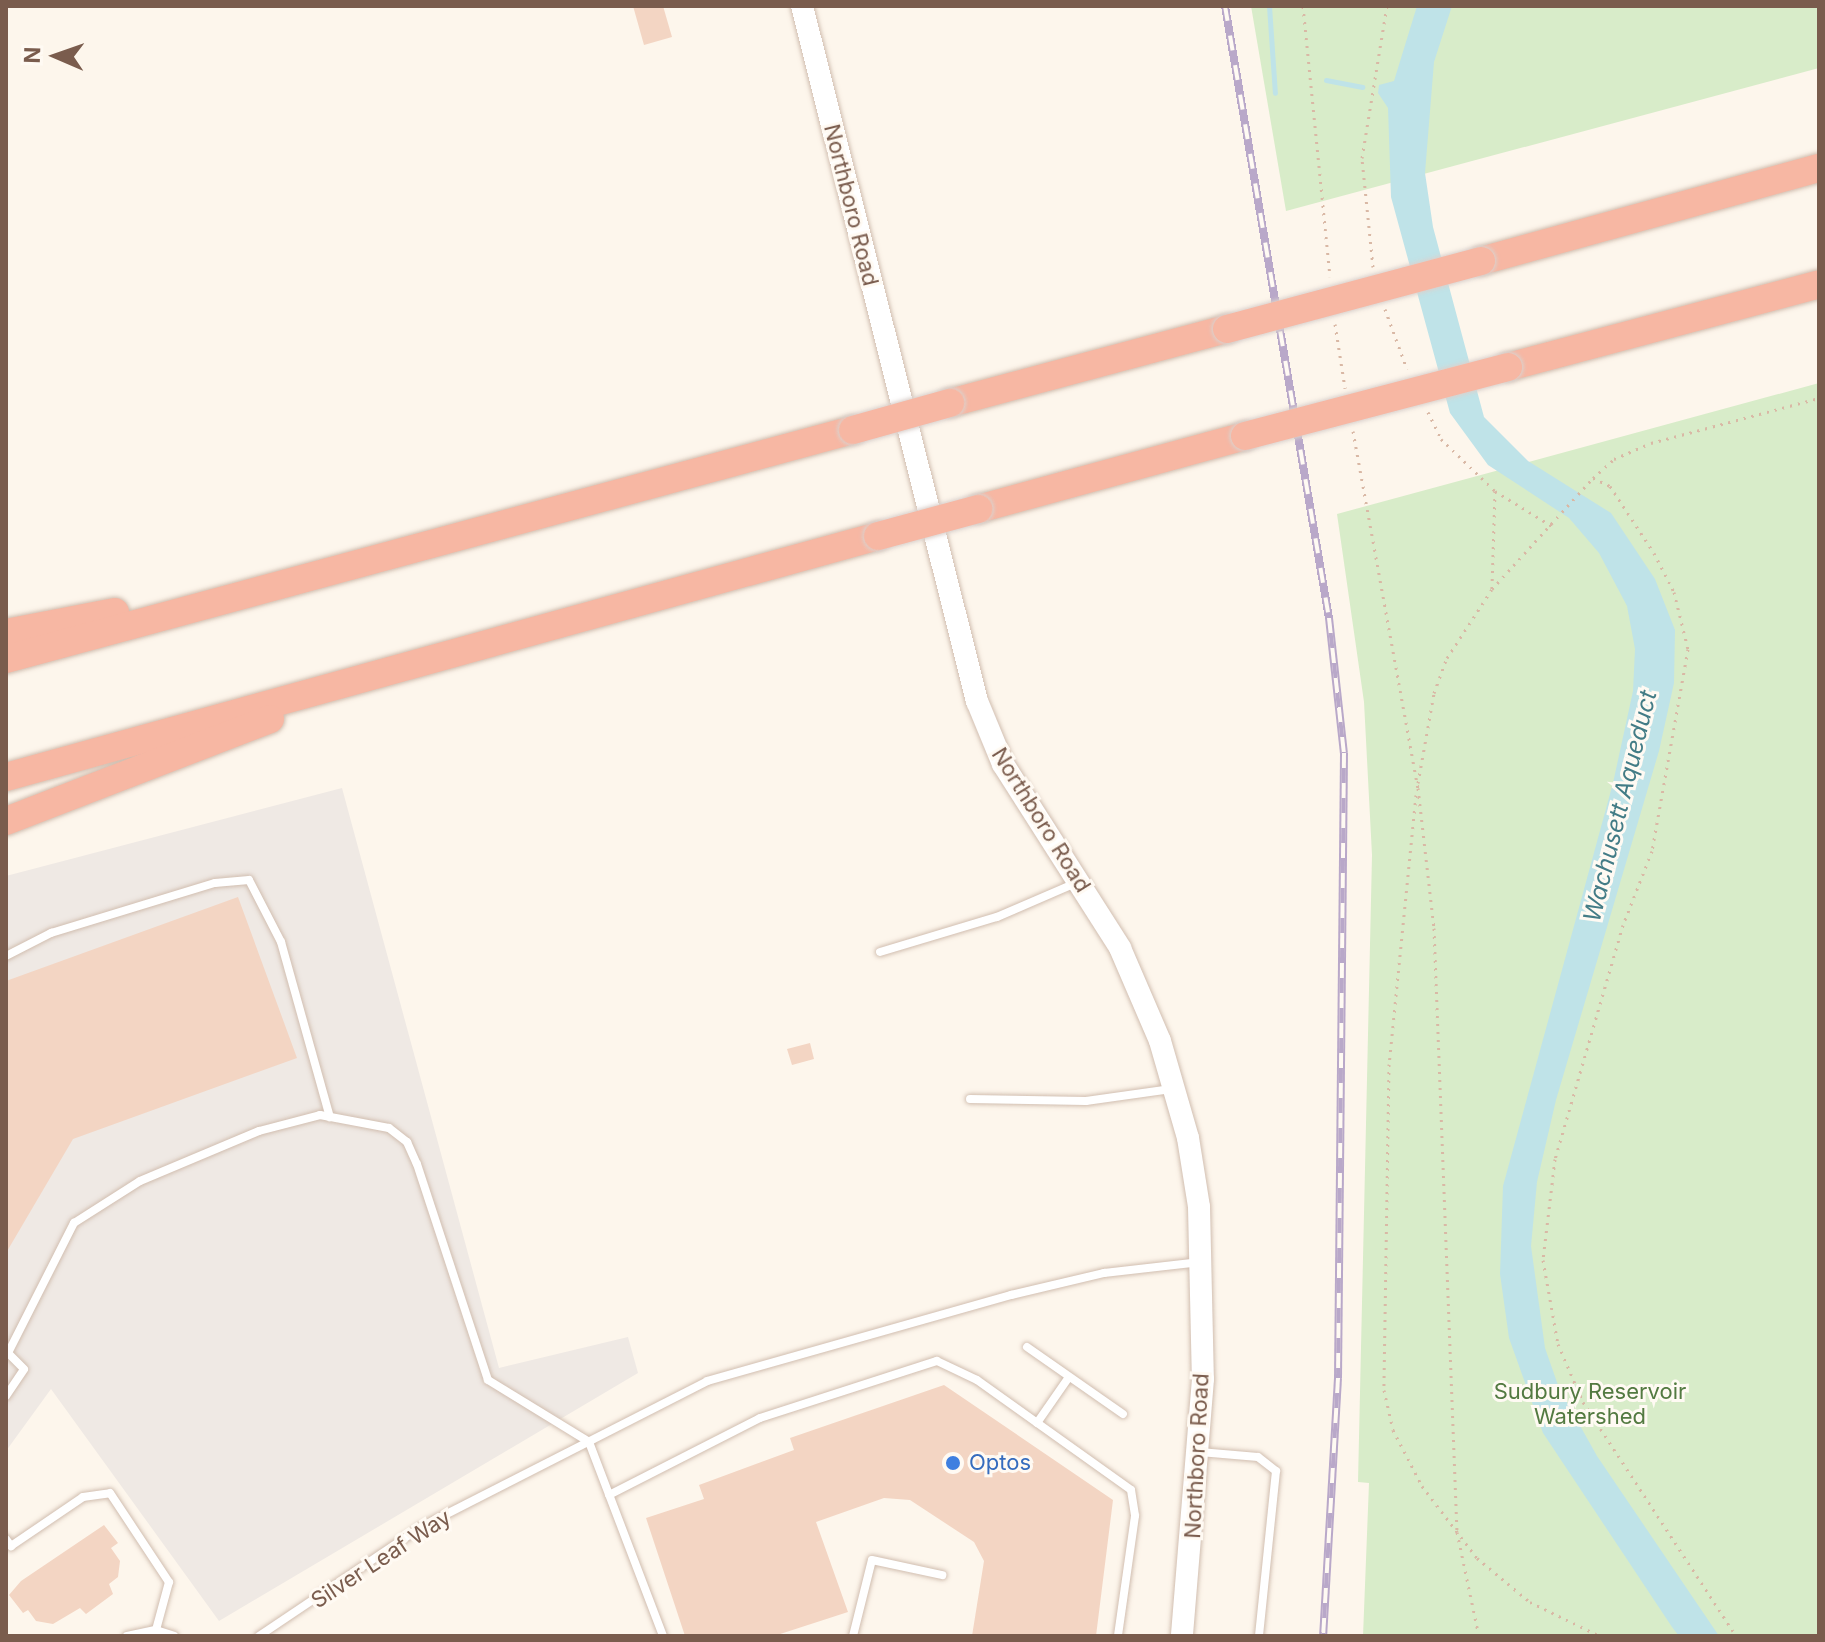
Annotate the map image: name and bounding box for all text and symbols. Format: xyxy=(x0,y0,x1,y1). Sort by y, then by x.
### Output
north arrow xyxy=(16,16,96,96)
text: N xyxy=(19,46,45,64)
street label: Northboro Road xyxy=(818,121,884,289)
water label: Wachusett Aqueduct xyxy=(1577,687,1663,925)
street label: Northboro Road xyxy=(986,743,1096,897)
street label: Northboro Road xyxy=(1179,1373,1215,1539)
park label: Sudbury Reservoir Watershed xyxy=(1494,1378,1686,1430)
place label: Optos xyxy=(969,1450,1031,1476)
marker: Optos xyxy=(944,1454,962,1472)
street label: Silver Leaf Way xyxy=(306,1504,456,1614)

